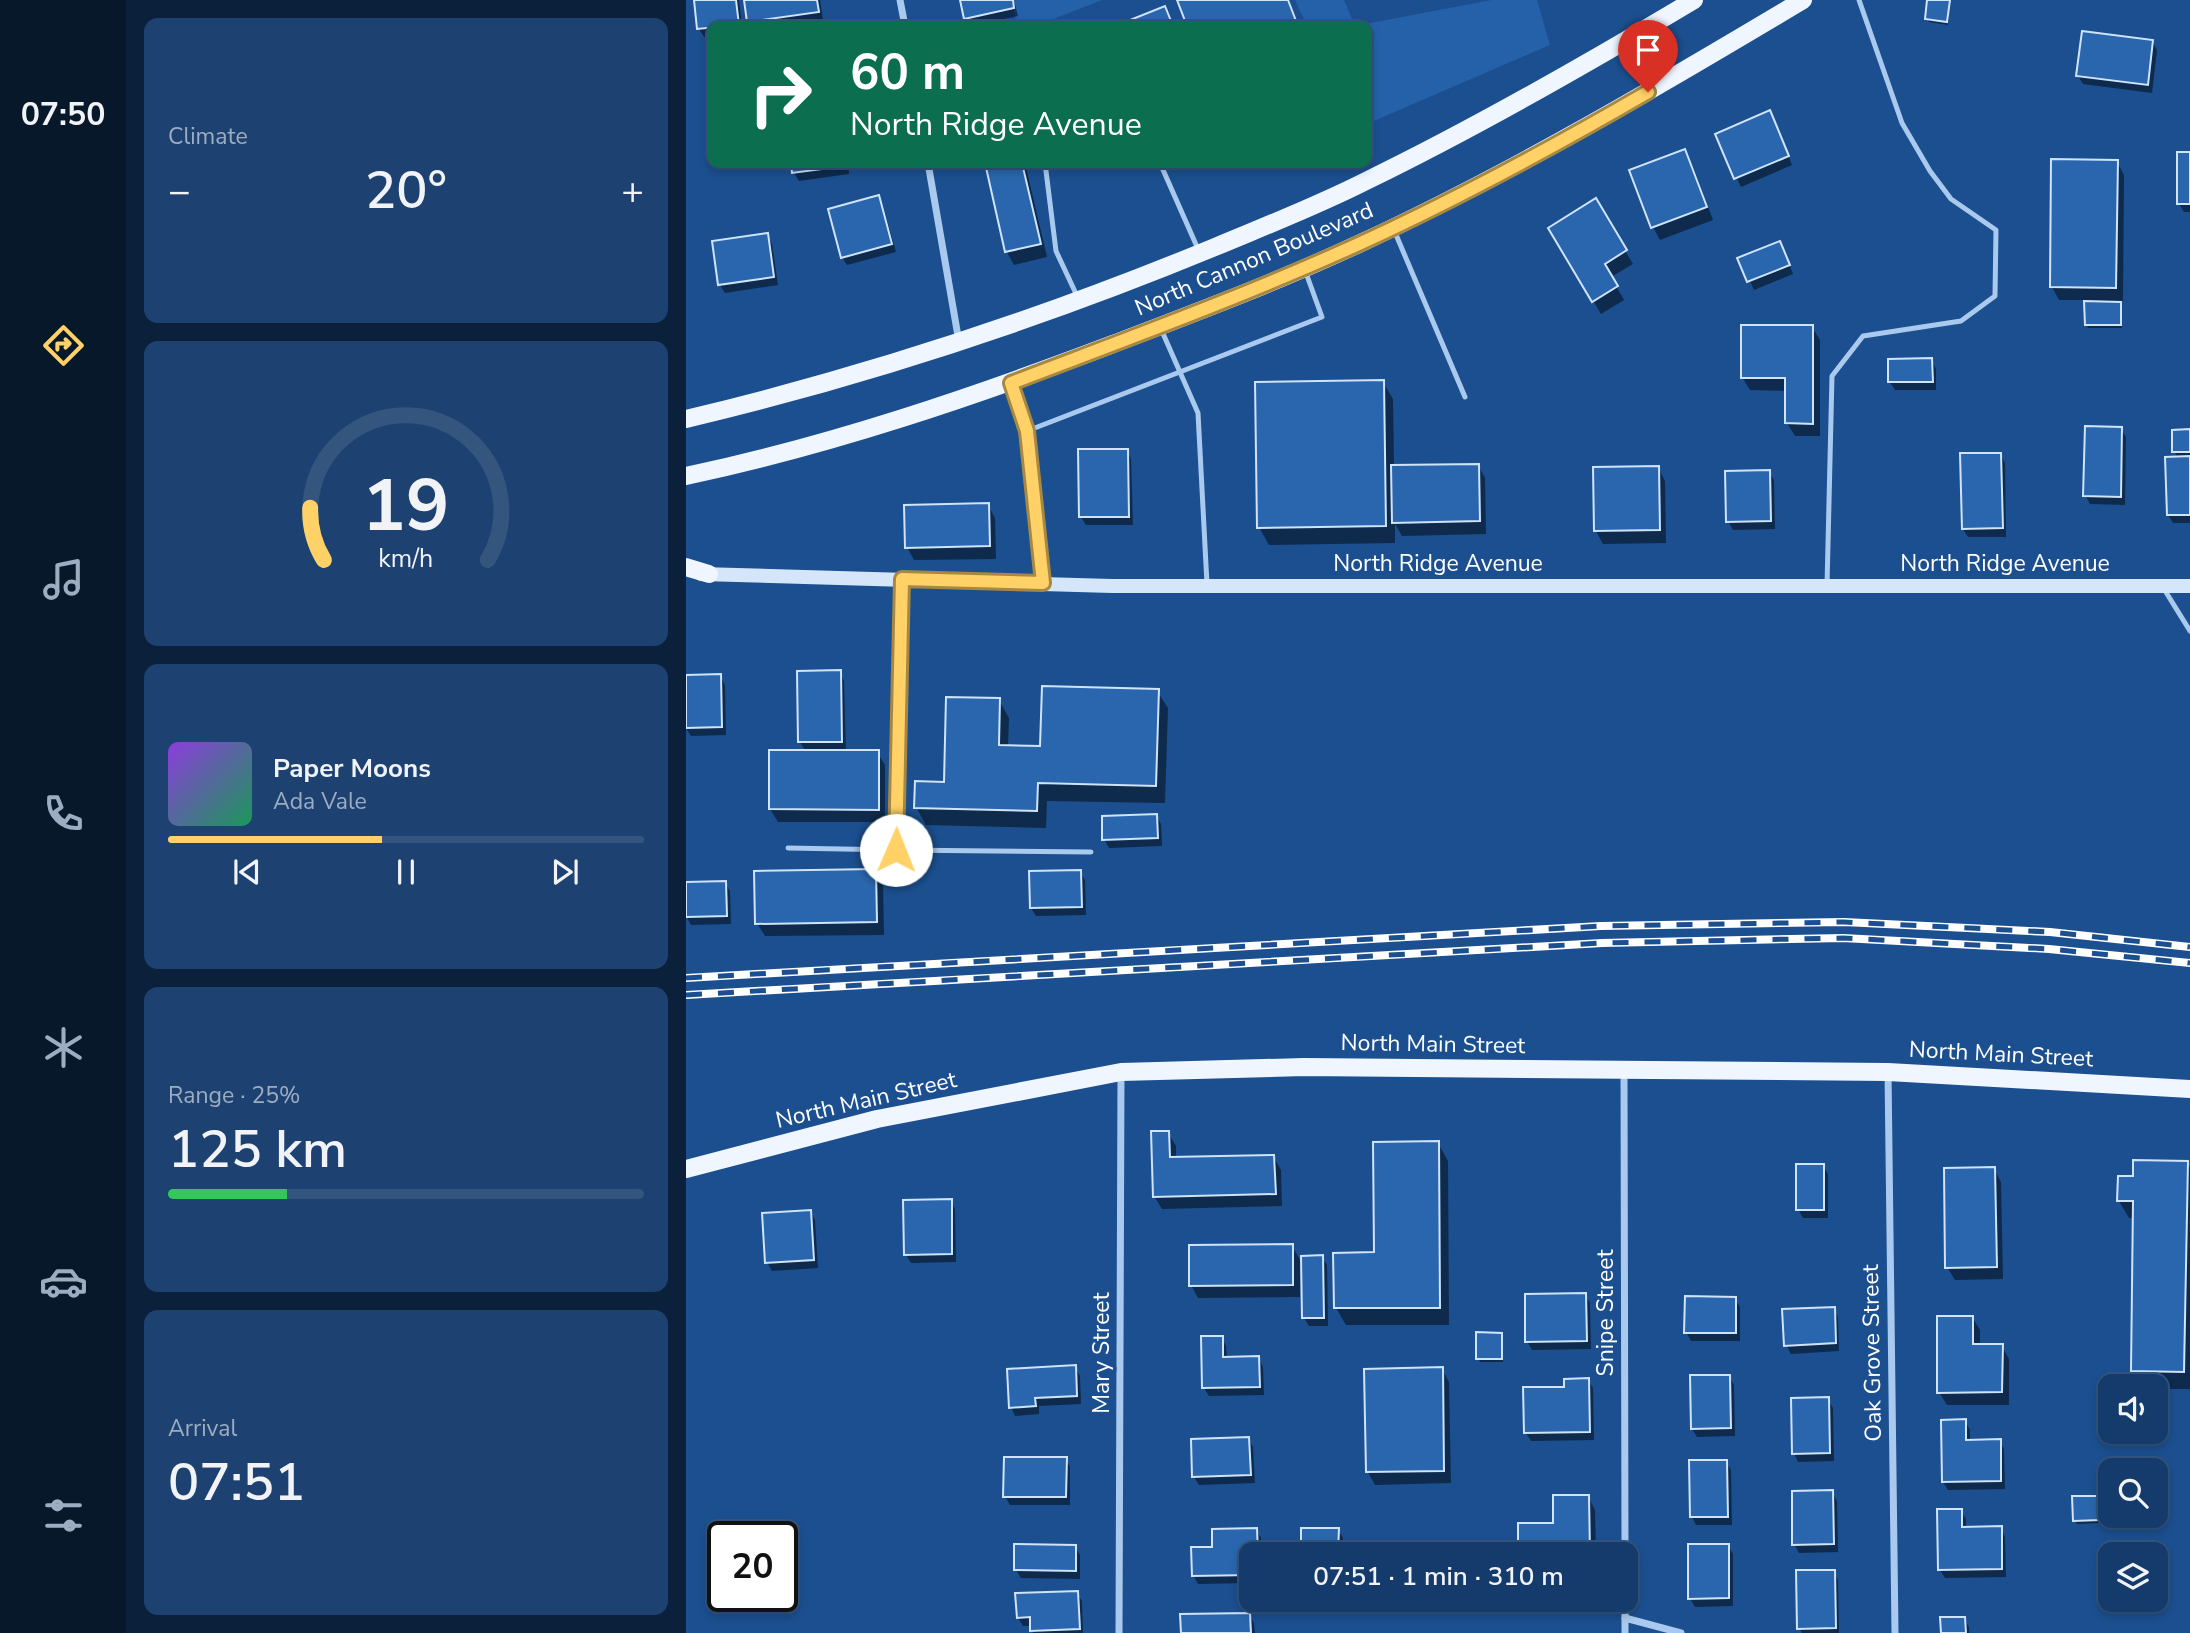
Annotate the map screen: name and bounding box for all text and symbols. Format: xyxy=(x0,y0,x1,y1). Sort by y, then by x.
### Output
pin xyxy=(1618,20,1678,92)
icon: arrive xyxy=(1629,31,1667,69)
text: 60 m xyxy=(850,39,965,106)
icon: right xyxy=(735,49,826,140)
text: 07:50 xyxy=(21,93,105,136)
text: North Ridge Avenue xyxy=(850,103,1142,146)
text: Climate xyxy=(168,121,248,152)
text: 20° xyxy=(365,155,447,226)
text: − xyxy=(168,166,191,217)
text: + xyxy=(621,166,644,217)
street label: North Cannon Boulevard xyxy=(1130,195,1378,323)
icon: directions xyxy=(39,321,88,370)
text: 19 xyxy=(362,456,450,556)
text: km/h xyxy=(378,541,434,575)
street label: North Ridge Avenue xyxy=(1333,548,1543,579)
street label: North Ridge Avenue xyxy=(1900,548,2110,579)
icon: music xyxy=(39,555,88,604)
text: Paper Moons xyxy=(273,751,431,786)
text: Ada Vale xyxy=(273,786,367,817)
icon: phone xyxy=(39,789,88,838)
position arrow xyxy=(859,813,933,887)
icon: previous xyxy=(228,853,266,891)
icon: pause xyxy=(387,853,425,891)
icon: next xyxy=(546,853,584,891)
icon: climate xyxy=(39,1023,88,1072)
street label: North Main Street xyxy=(1340,1027,1527,1061)
street label: North Main Street xyxy=(1908,1034,2095,1074)
street label: North Main Street xyxy=(773,1064,960,1136)
text: Range · 25% xyxy=(168,1080,300,1111)
text: 125 km xyxy=(168,1114,347,1185)
street label: Snipe Street xyxy=(1590,1249,1621,1376)
icon: car xyxy=(39,1257,88,1306)
street label: Oak Grove Street xyxy=(1855,1263,1889,1442)
street label: Mary Street xyxy=(1086,1291,1117,1414)
map controls xyxy=(2098,1374,2168,1612)
button: sound xyxy=(2098,1374,2168,1444)
text: Arrival xyxy=(168,1413,237,1444)
text: 07:51 xyxy=(168,1447,305,1518)
button: search xyxy=(2098,1458,2168,1528)
icon: filters xyxy=(39,1491,88,1540)
speed limit sign: 20 xyxy=(707,1521,798,1612)
button: layers xyxy=(2098,1542,2168,1612)
text: 07:51 · 1 min · 310 m xyxy=(1313,1559,1564,1594)

